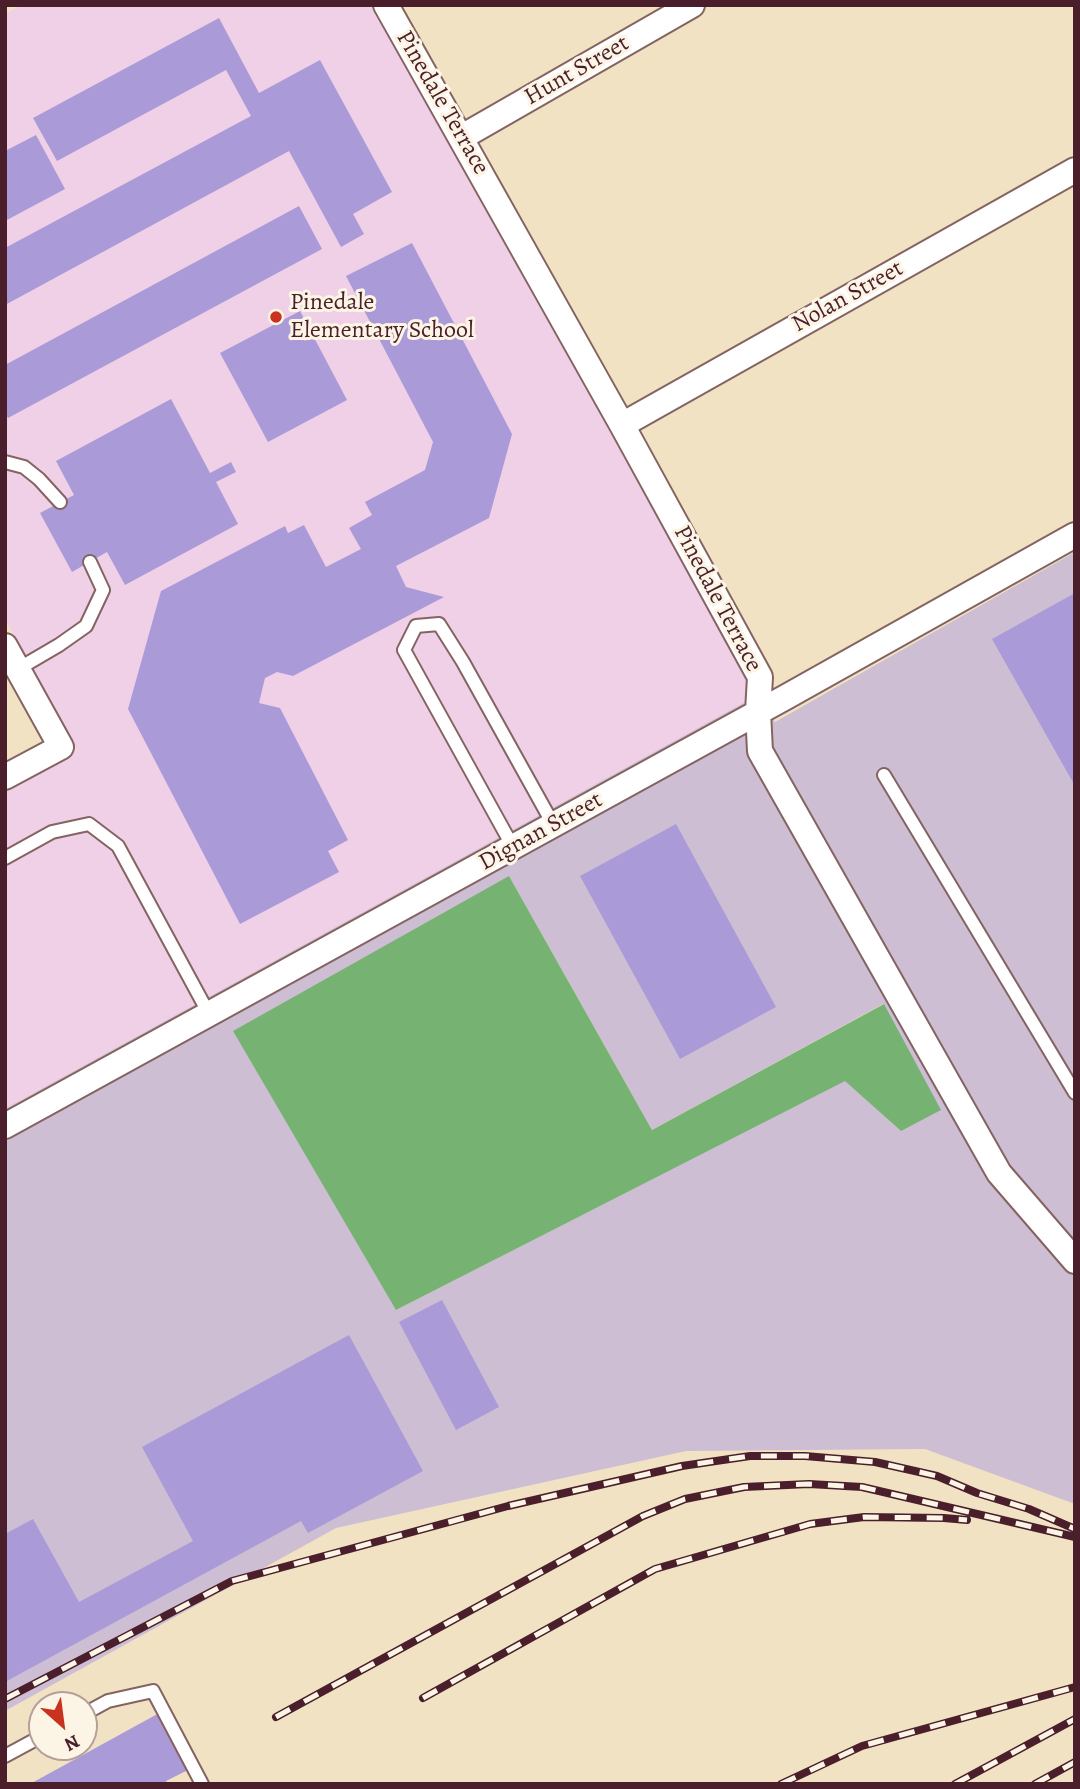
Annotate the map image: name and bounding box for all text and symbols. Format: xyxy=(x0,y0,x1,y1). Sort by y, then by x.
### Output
street label: Pinedale Terrace xyxy=(389,26,495,180)
street label: Hunt Street xyxy=(520,30,634,112)
street label: Nolan Street xyxy=(787,255,909,339)
place label: Pinedale Elementary School xyxy=(290,289,474,345)
marker: Pinedale Elementary School xyxy=(268,309,284,325)
street label: Pinedale Terrace xyxy=(666,521,768,677)
street label: Dignan Street xyxy=(474,786,608,878)
north arrow xyxy=(28,1691,98,1761)
text: N xyxy=(60,1728,84,1758)

